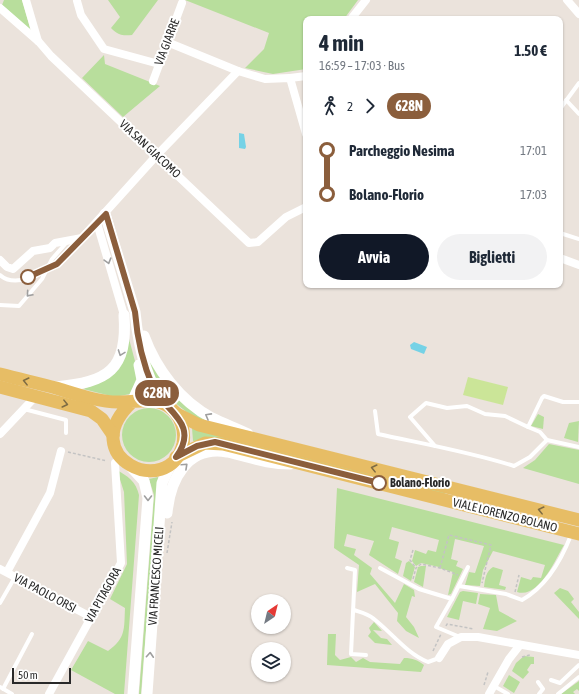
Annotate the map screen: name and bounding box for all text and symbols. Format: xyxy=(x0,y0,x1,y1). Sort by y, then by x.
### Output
street label: VIA GIARRE xyxy=(152,17,182,67)
text: 4 min xyxy=(319,30,364,56)
text: 1.50 € xyxy=(514,42,547,59)
text: 16:59 – 17:03 · Bus xyxy=(319,58,405,73)
icon: walk xyxy=(319,95,341,117)
icon: forward xyxy=(359,95,381,117)
text: 628N xyxy=(395,98,423,114)
text: 2 xyxy=(347,99,353,114)
street label: VIA SAN GIACOMO xyxy=(116,117,184,181)
text: Parcheggio Nesima xyxy=(349,142,454,159)
text: 17:01 xyxy=(520,143,547,158)
text: Bolano-Florio xyxy=(349,186,424,203)
text: 17:03 xyxy=(520,187,547,202)
button: Avvia xyxy=(319,234,429,280)
button: Biglietti xyxy=(437,234,547,280)
one-way arrow xyxy=(103,257,112,264)
unlabelled marker xyxy=(20,269,36,285)
one-way arrow xyxy=(26,289,33,297)
one-way arrow xyxy=(117,350,126,357)
one-way arrow xyxy=(23,377,30,385)
line badge: 628N xyxy=(129,380,185,406)
text: 628N xyxy=(143,385,171,401)
one-way arrow xyxy=(62,399,68,407)
one-way arrow xyxy=(205,413,212,420)
one-way arrow xyxy=(180,463,188,470)
one-way arrow xyxy=(371,465,378,473)
marker: Bolano-Florio xyxy=(371,475,387,491)
place label: Bolano-Florio xyxy=(390,476,450,490)
one-way arrow xyxy=(144,495,152,501)
street label: VIALE LORENZO BOLANO xyxy=(451,495,559,535)
one-way arrow xyxy=(538,507,544,515)
street label: VIA FRANCESCO MICELI xyxy=(146,526,166,626)
street label: VIA PITAGORA xyxy=(82,565,124,625)
street label: VIA PAOLO ORSI xyxy=(11,571,79,615)
north arrow xyxy=(251,594,291,634)
map controls xyxy=(251,594,291,682)
button: layers xyxy=(251,642,291,682)
one-way arrow xyxy=(145,652,154,658)
scale bar xyxy=(12,666,71,685)
text: 50 m xyxy=(18,669,38,681)

